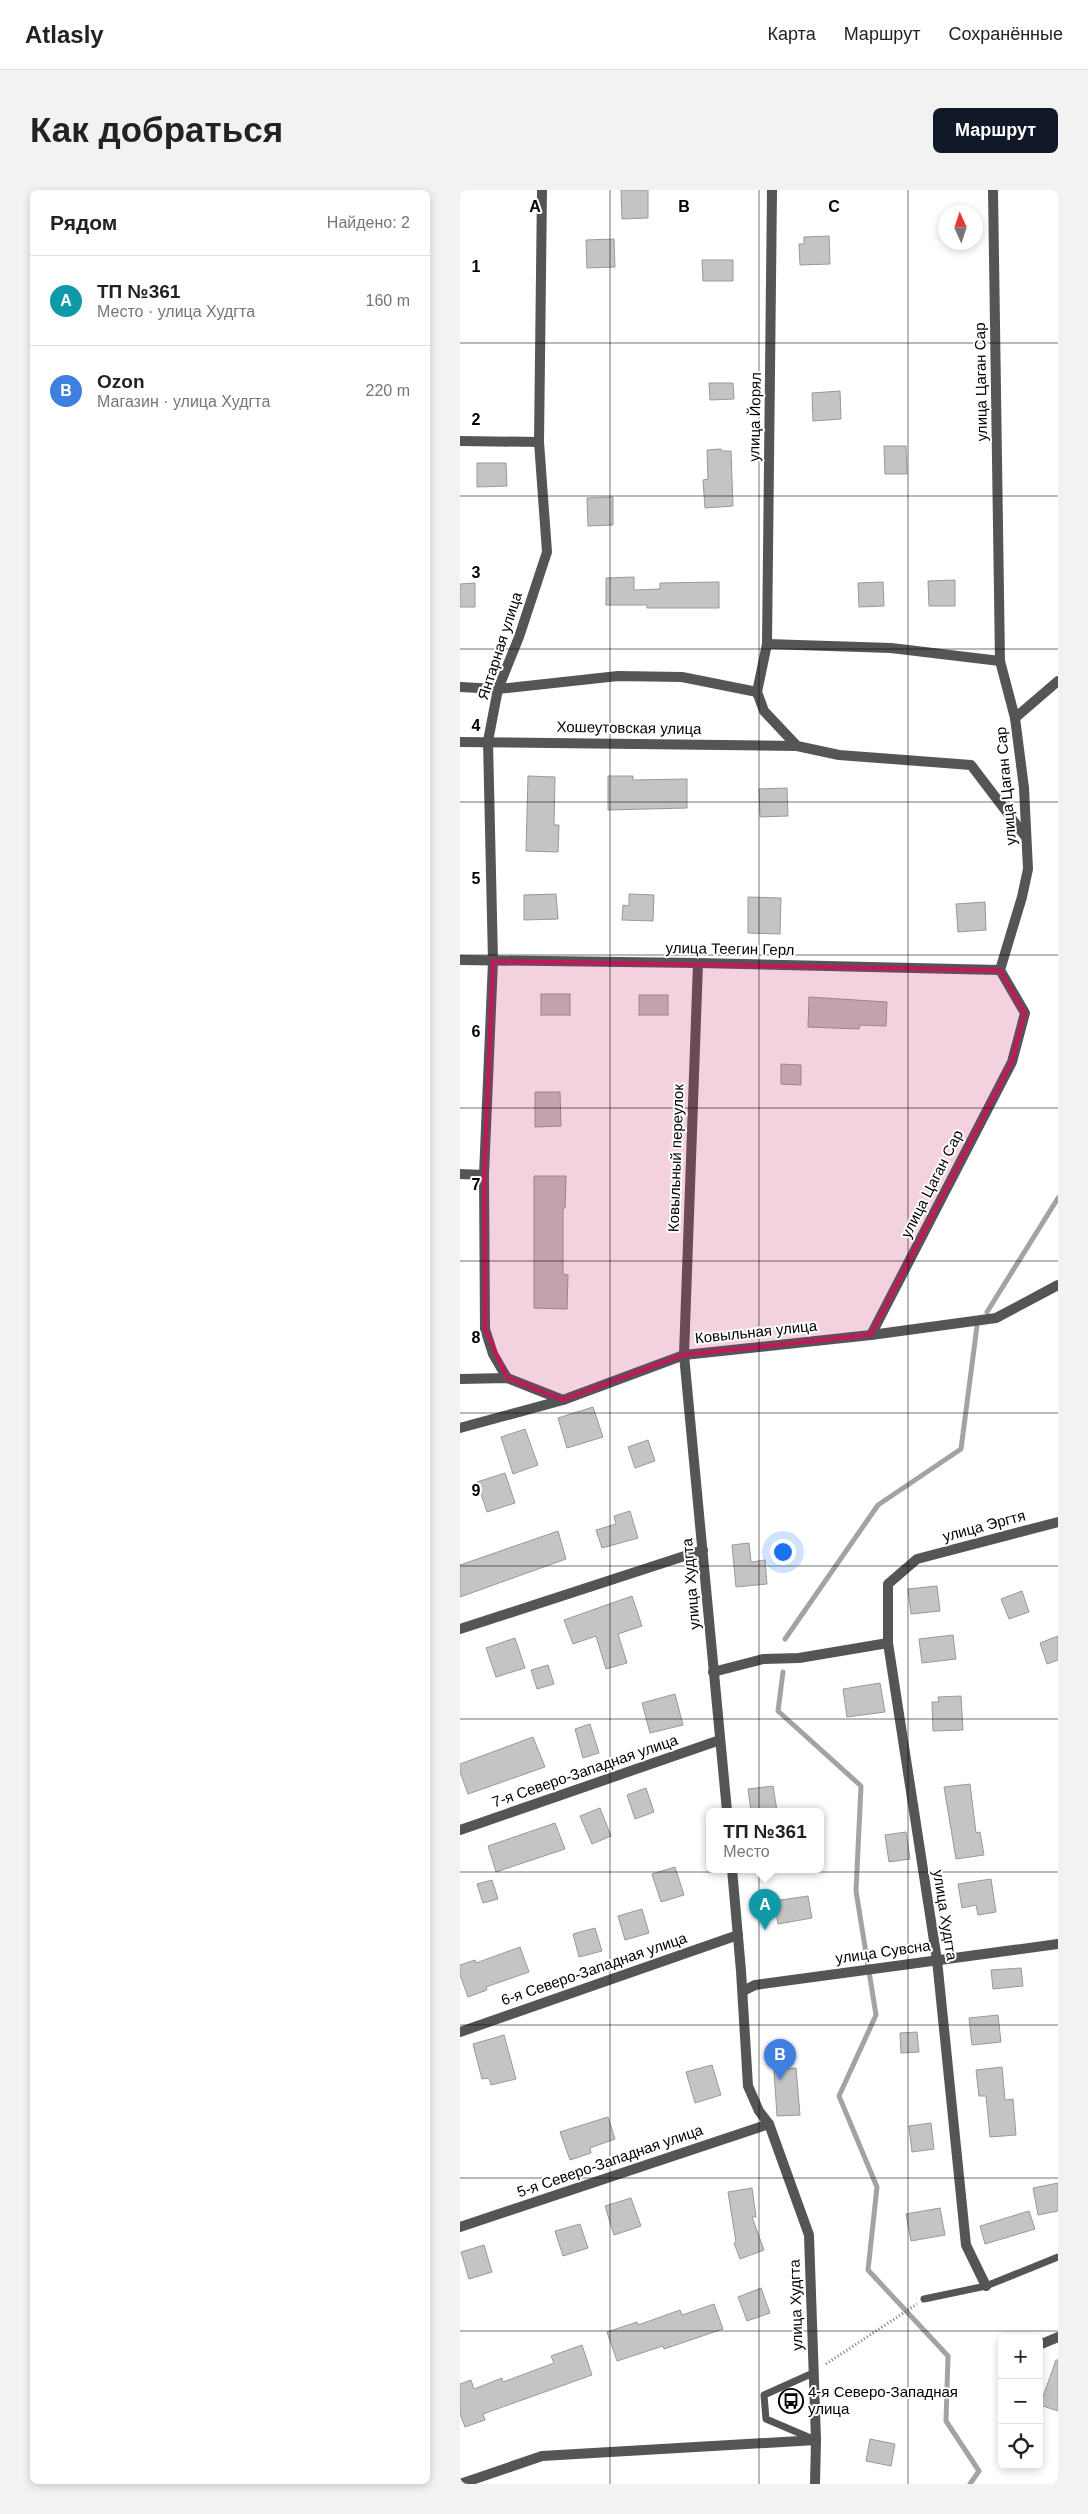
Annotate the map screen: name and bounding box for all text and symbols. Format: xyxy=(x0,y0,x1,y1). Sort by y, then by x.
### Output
text: Atlasly xyxy=(25,21,104,48)
text: Карта xyxy=(768,24,816,44)
text: Маршрут xyxy=(844,24,920,44)
text: Сохранённые xyxy=(948,24,1063,44)
button: Маршрут xyxy=(933,108,1058,153)
text: Как добраться xyxy=(30,110,283,149)
text: A xyxy=(529,198,541,215)
text: B xyxy=(678,198,690,215)
text: C xyxy=(828,198,840,215)
north arrow xyxy=(938,205,983,250)
text: Рядом xyxy=(50,211,117,234)
text: Найдено: 2 xyxy=(327,214,410,231)
text: 1 xyxy=(472,258,481,275)
text: ТП №361 xyxy=(97,281,180,302)
text: A xyxy=(60,292,72,309)
text: 160 m xyxy=(366,292,410,309)
text: Место · улица Худгта xyxy=(97,303,255,320)
street label: улица Цаган Сар xyxy=(971,322,990,442)
text: Ozon xyxy=(97,371,145,392)
street label: улица Йорял xyxy=(745,372,764,462)
text: B xyxy=(60,382,72,399)
text: 220 m xyxy=(366,382,410,399)
text: Магазин · улица Худгта xyxy=(97,393,270,410)
text: 2 xyxy=(472,411,481,428)
text: 3 xyxy=(472,564,481,581)
street label: Янтарная улица xyxy=(474,589,525,702)
text: 4 xyxy=(472,717,481,734)
street label: Хошеутовская улица xyxy=(556,718,702,737)
street label: улица Цаган Сар xyxy=(992,726,1019,846)
text: 5 xyxy=(472,870,481,887)
street label: улица Теегин Герл xyxy=(665,939,795,958)
text: 6 xyxy=(472,1023,481,1040)
street label: Ковыльный переулок xyxy=(664,1083,687,1232)
street label: улица Цаган Сар xyxy=(897,1127,966,1241)
text: 7 xyxy=(472,1176,481,1193)
street label: Ковыльная улица xyxy=(694,1317,818,1346)
text: 8 xyxy=(472,1329,481,1346)
text: 9 xyxy=(472,1482,481,1499)
street label: улица Эргтя xyxy=(941,1506,1027,1545)
street label: улица Худгта xyxy=(678,1537,703,1630)
your location xyxy=(770,1539,796,1565)
street label: 7-я Северо-Западная улица xyxy=(490,1730,681,1810)
popup xyxy=(706,1808,824,1873)
text: ТП №361 xyxy=(723,1821,807,1842)
text: Место xyxy=(723,1843,770,1860)
street label: улица Худгта xyxy=(930,1868,961,1962)
pin: A xyxy=(749,1889,781,1930)
street label: 6-я Северо-Западная улица xyxy=(499,1928,690,2008)
street label: улица Сувсна xyxy=(834,1936,932,1967)
pin: B xyxy=(764,2039,796,2080)
street label: 5-я Северо-Западная улица xyxy=(515,2120,706,2200)
street label: улица Худгта xyxy=(785,2258,806,2351)
map controls xyxy=(998,2334,1043,2469)
button: + xyxy=(998,2334,1043,2379)
button: − xyxy=(998,2379,1043,2424)
place label: 4-я Северо-Западная улица xyxy=(808,2383,958,2417)
bus stop icon: 4-я Северо-Западная улица xyxy=(778,2388,804,2414)
button: locate xyxy=(998,2424,1043,2469)

